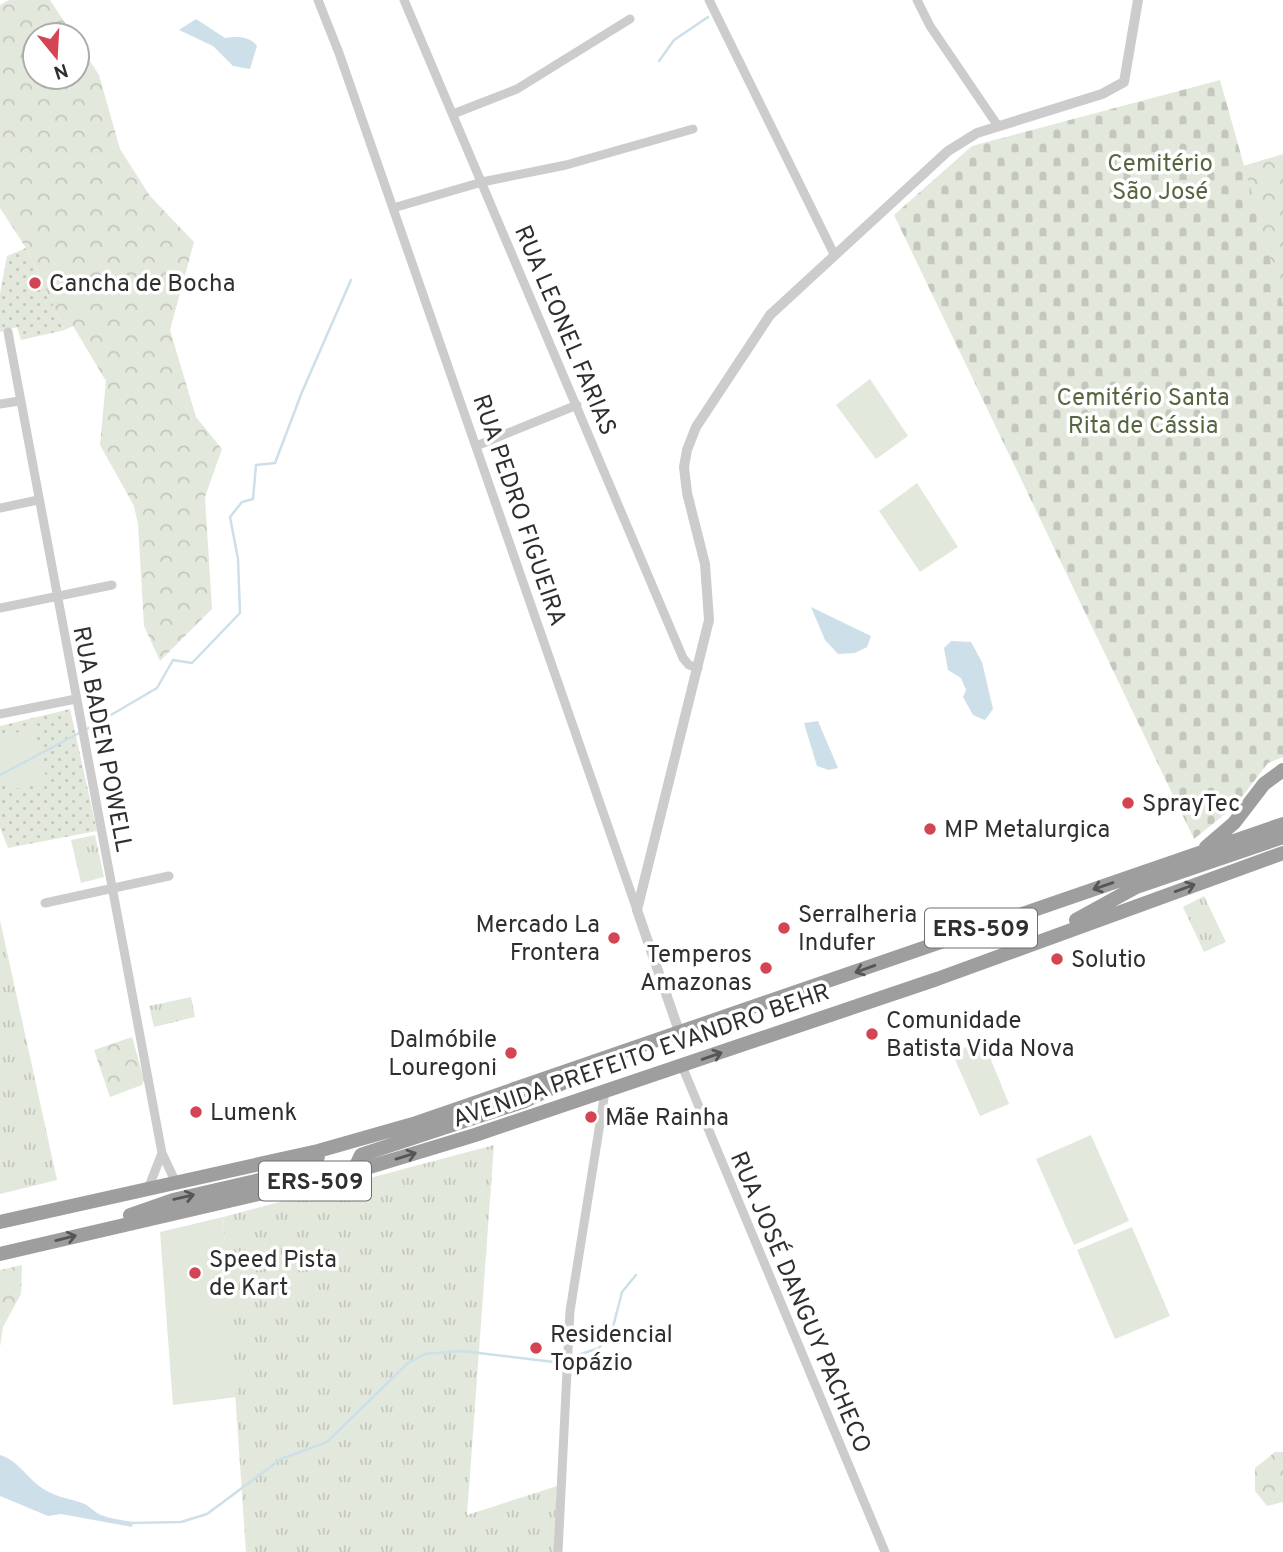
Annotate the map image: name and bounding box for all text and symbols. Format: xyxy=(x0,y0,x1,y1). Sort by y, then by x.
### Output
north arrow xyxy=(21,21,91,91)
text: N xyxy=(50,57,71,84)
park label: Cemitério São José xyxy=(1107,150,1213,208)
street label: RUA LEONEL FARIAS xyxy=(506,221,622,440)
place label: Cancha de Bocha xyxy=(49,270,235,300)
marker: Cancha de Bocha xyxy=(27,275,43,291)
park label: Cemitério Santa Rita de Cássia xyxy=(1056,384,1230,442)
street label: RUA PEDRO FIGUEIRA xyxy=(464,391,572,630)
street label: RUA BADEN POWELL xyxy=(64,624,138,855)
place label: SprayTec xyxy=(1142,790,1240,820)
marker: SprayTec xyxy=(1120,795,1136,811)
place label: MP Metalurgica xyxy=(944,816,1110,846)
marker: MP Metalurgica xyxy=(922,821,938,837)
one-way arrow xyxy=(1092,881,1114,893)
one-way arrow xyxy=(1174,881,1196,893)
place label: Serralheria Indufer xyxy=(798,901,917,959)
road number: ERS-509 xyxy=(925,909,1037,948)
place label: Mercado La Frontera xyxy=(475,911,600,969)
marker: Serralheria Indufer xyxy=(776,920,792,936)
marker: Mercado La Frontera xyxy=(606,930,622,946)
place label: Temperos Amazonas xyxy=(640,941,752,999)
place label: Solutio xyxy=(1071,946,1146,976)
marker: Solutio xyxy=(1049,951,1065,967)
marker: Temperos Amazonas xyxy=(758,960,774,976)
one-way arrow xyxy=(854,964,876,976)
street label: AVENIDA PREFEITO EVANDRO BEHR xyxy=(449,978,834,1136)
place label: Comunidade Batista Vida Nova xyxy=(886,1007,1074,1065)
place label: Dalmóbile Louregoni xyxy=(388,1026,497,1084)
marker: Comunidade Batista Vida Nova xyxy=(864,1026,880,1042)
marker: Dalmóbile Louregoni xyxy=(503,1045,519,1061)
one-way arrow xyxy=(700,1049,722,1061)
place label: Lumenk xyxy=(210,1099,297,1129)
marker: Lumenk xyxy=(188,1104,204,1120)
place label: Mãe Rainha xyxy=(605,1104,729,1134)
marker: Mãe Rainha xyxy=(583,1109,599,1125)
street label: RUA JOSÉ DANGUY PACHECO xyxy=(722,1147,878,1458)
one-way arrow xyxy=(395,1149,417,1162)
road number: ERS-509 xyxy=(259,1162,371,1200)
one-way arrow xyxy=(172,1190,194,1203)
one-way arrow xyxy=(54,1231,77,1244)
place label: Speed Pista de Kart xyxy=(209,1246,337,1304)
marker: Speed Pista de Kart xyxy=(187,1265,203,1281)
place label: Residencial Topázio xyxy=(550,1321,673,1379)
marker: Residencial Topázio xyxy=(528,1340,544,1356)

